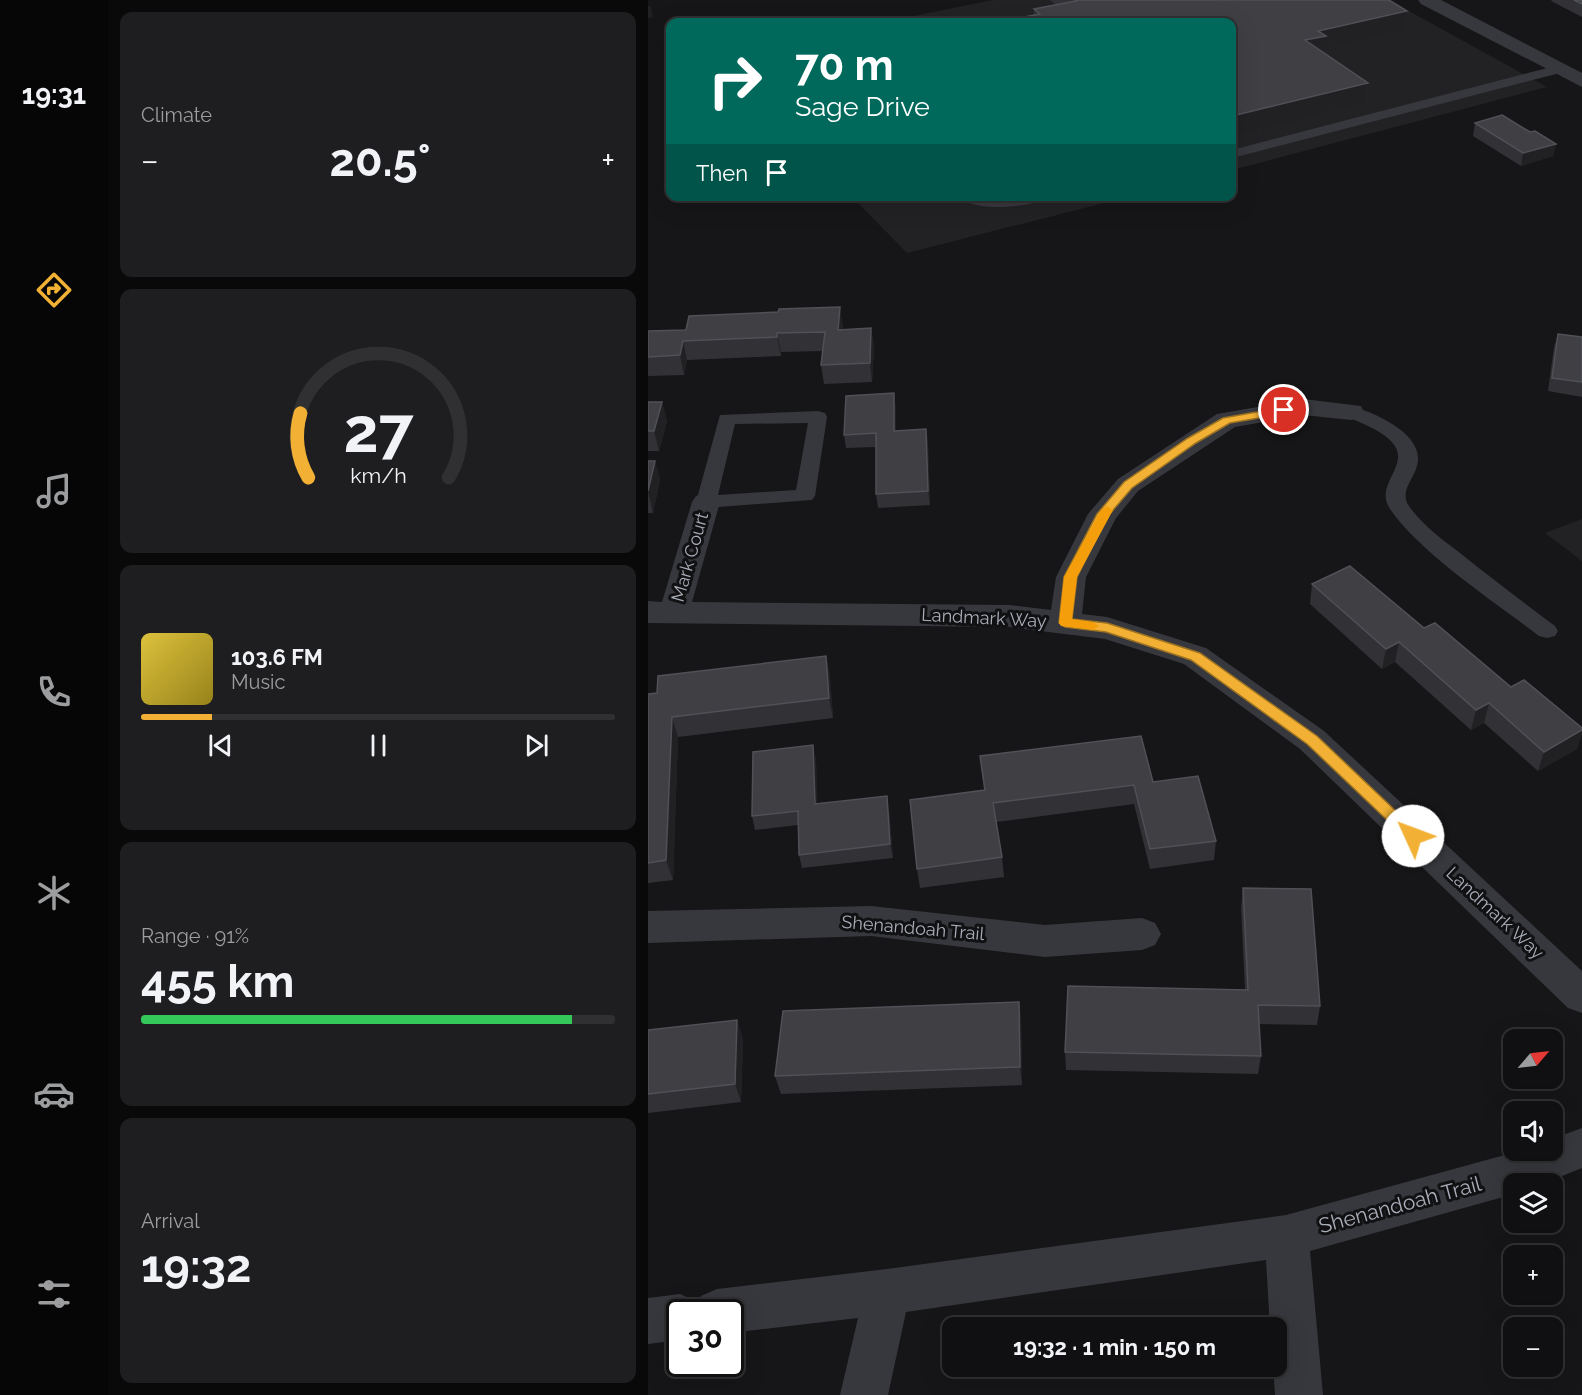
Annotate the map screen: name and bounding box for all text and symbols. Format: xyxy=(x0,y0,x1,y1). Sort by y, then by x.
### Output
text: 70 m xyxy=(795,41,894,90)
icon: right xyxy=(696,42,774,120)
text: 19:31 xyxy=(22,79,86,110)
text: Sage Drive xyxy=(795,91,930,122)
text: Climate xyxy=(141,103,212,127)
text: 20.5° xyxy=(330,134,430,187)
text: − xyxy=(141,141,159,180)
text: + xyxy=(601,141,615,180)
icon: arrive xyxy=(760,156,793,189)
text: Then xyxy=(696,160,748,186)
icon: directions xyxy=(33,269,75,311)
pin xyxy=(1258,384,1309,435)
text: 27 xyxy=(343,393,414,467)
icon: arrive xyxy=(1267,393,1300,426)
text: km/h xyxy=(350,463,406,488)
icon: music xyxy=(33,470,75,512)
street label: Mark Court xyxy=(667,510,712,604)
street label: Landmark Way xyxy=(921,604,1047,631)
text: 103.6 FM xyxy=(231,644,323,670)
text: Music xyxy=(231,670,285,694)
icon: phone xyxy=(33,671,75,713)
icon: previous xyxy=(204,729,237,762)
icon: pause xyxy=(362,729,395,762)
icon: next xyxy=(520,729,553,762)
position arrow xyxy=(1381,804,1445,868)
street label: Landmark Way xyxy=(1442,862,1549,963)
icon: climate xyxy=(33,872,75,914)
street label: Shenandoah Trail xyxy=(841,911,985,944)
text: Range · 91% xyxy=(141,924,249,948)
text: 455 km xyxy=(141,955,294,1008)
north arrow xyxy=(1503,1029,1563,1089)
map controls xyxy=(1503,1029,1563,1377)
icon: car xyxy=(33,1073,75,1115)
button: sound xyxy=(1503,1101,1563,1161)
street label: Shenandoah Trail xyxy=(1316,1171,1484,1238)
button: layers xyxy=(1503,1173,1563,1233)
text: Arrival xyxy=(141,1209,200,1233)
text: 19:32 xyxy=(141,1240,251,1293)
button: + xyxy=(1503,1245,1563,1305)
icon: filters xyxy=(33,1273,75,1315)
speed limit sign: 30 xyxy=(666,1299,744,1377)
button: − xyxy=(1503,1317,1563,1377)
text: 19:32 · 1 min · 150 m xyxy=(1013,1334,1216,1360)

